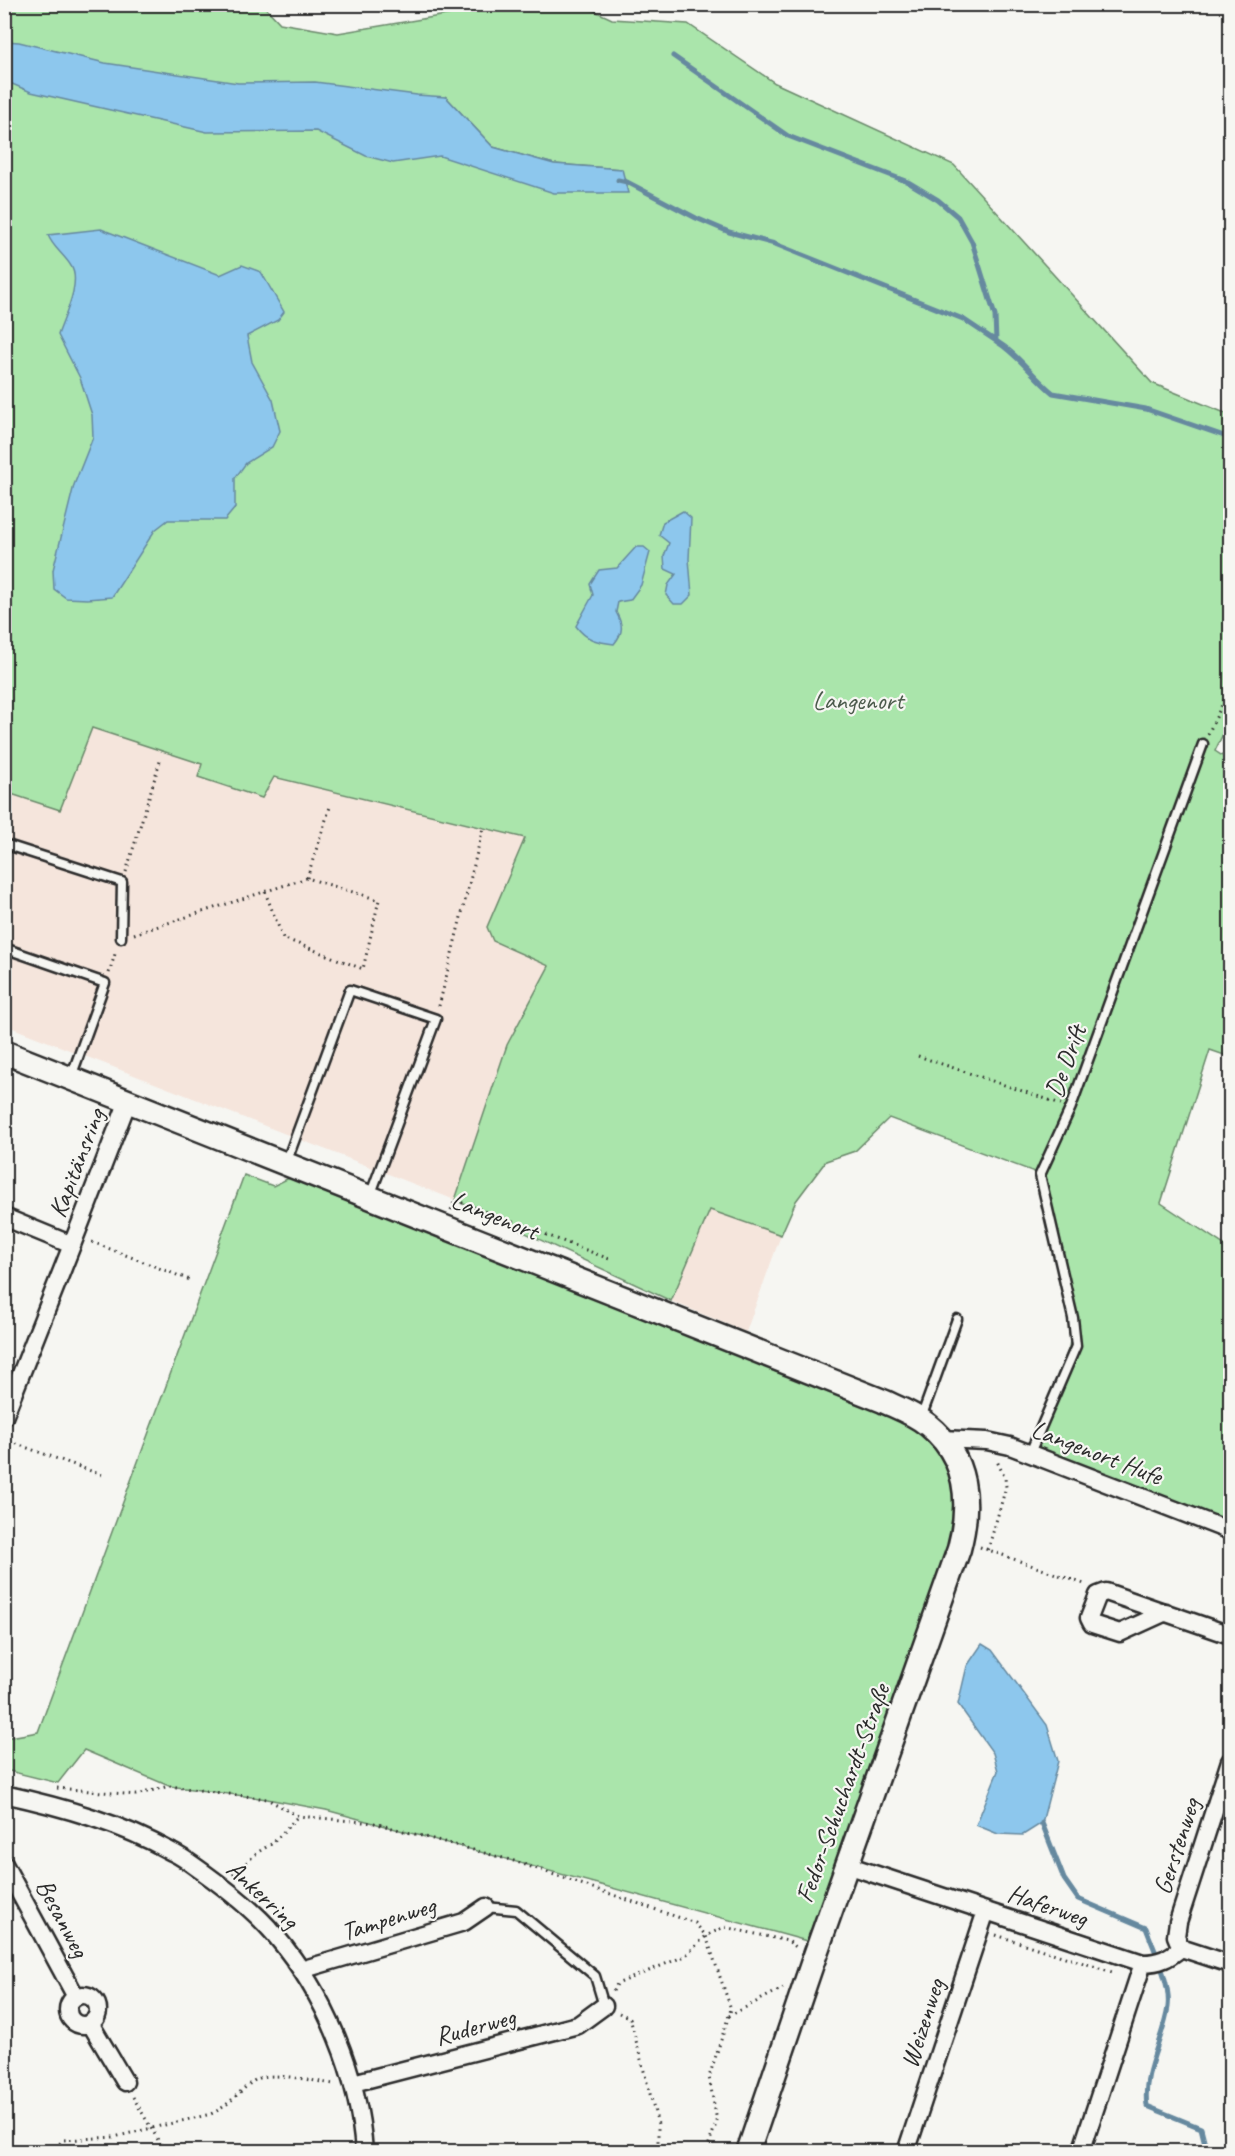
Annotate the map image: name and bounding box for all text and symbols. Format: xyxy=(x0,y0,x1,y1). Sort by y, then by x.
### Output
park label: Langenort xyxy=(813,684,906,717)
street label: De Drift xyxy=(1037,1018,1095,1102)
street label: Kapitänsring xyxy=(41,1103,113,1222)
street label: Langenort xyxy=(447,1183,545,1249)
street label: Langenort Hufe xyxy=(1027,1412,1168,1493)
street label: Fedor-Schuchardt-Straße xyxy=(788,1677,898,1907)
street label: Gerstenweg xyxy=(1145,1792,1208,1898)
street label: Ankerring xyxy=(220,1853,307,1937)
street label: Besanweg xyxy=(28,1873,98,1965)
street label: Haferweg xyxy=(1003,1876,1094,1935)
street label: Tampenweg xyxy=(337,1888,441,1948)
street label: Weizenweg xyxy=(893,1973,953,2072)
street label: Ruderweg xyxy=(431,1999,521,2053)

